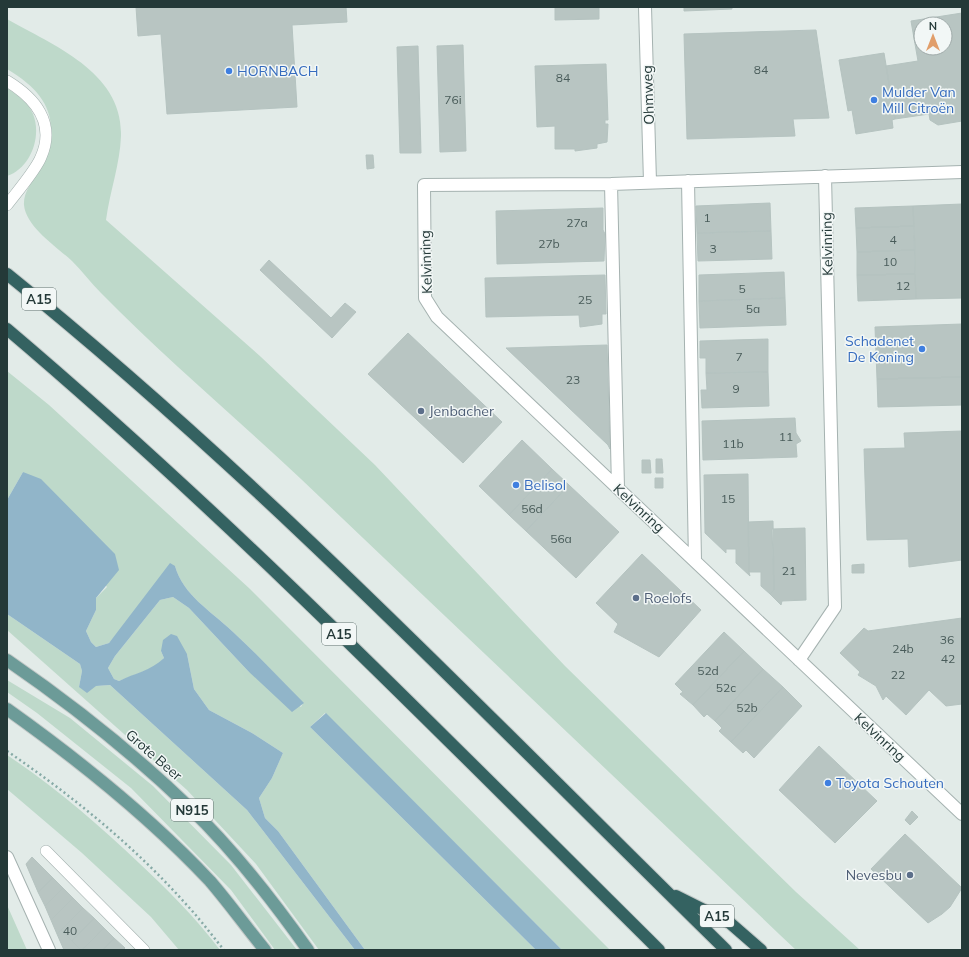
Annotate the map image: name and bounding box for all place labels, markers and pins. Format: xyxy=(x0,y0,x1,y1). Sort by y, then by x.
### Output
place label: HORNBACH xyxy=(237,62,319,80)
marker: HORNBACH xyxy=(224,66,234,76)
place label: Mulder Van Mill Citroën xyxy=(882,83,956,117)
marker: Mulder Van Mill Citroën xyxy=(869,95,879,105)
place label: Schadenet De Koning xyxy=(845,332,914,366)
marker: Schadenet De Koning xyxy=(917,344,927,354)
place label: Jenbacher xyxy=(429,402,495,420)
marker: Jenbacher xyxy=(416,406,426,416)
place label: Belisol xyxy=(524,476,566,494)
marker: Belisol xyxy=(511,480,521,490)
place label: Roelofs xyxy=(644,589,692,607)
marker: Roelofs xyxy=(631,593,641,603)
place label: Toyota Schouten xyxy=(836,774,944,792)
marker: Toyota Schouten xyxy=(823,778,833,788)
place label: Nevesbu xyxy=(846,866,902,884)
marker: Nevesbu xyxy=(905,870,915,880)

